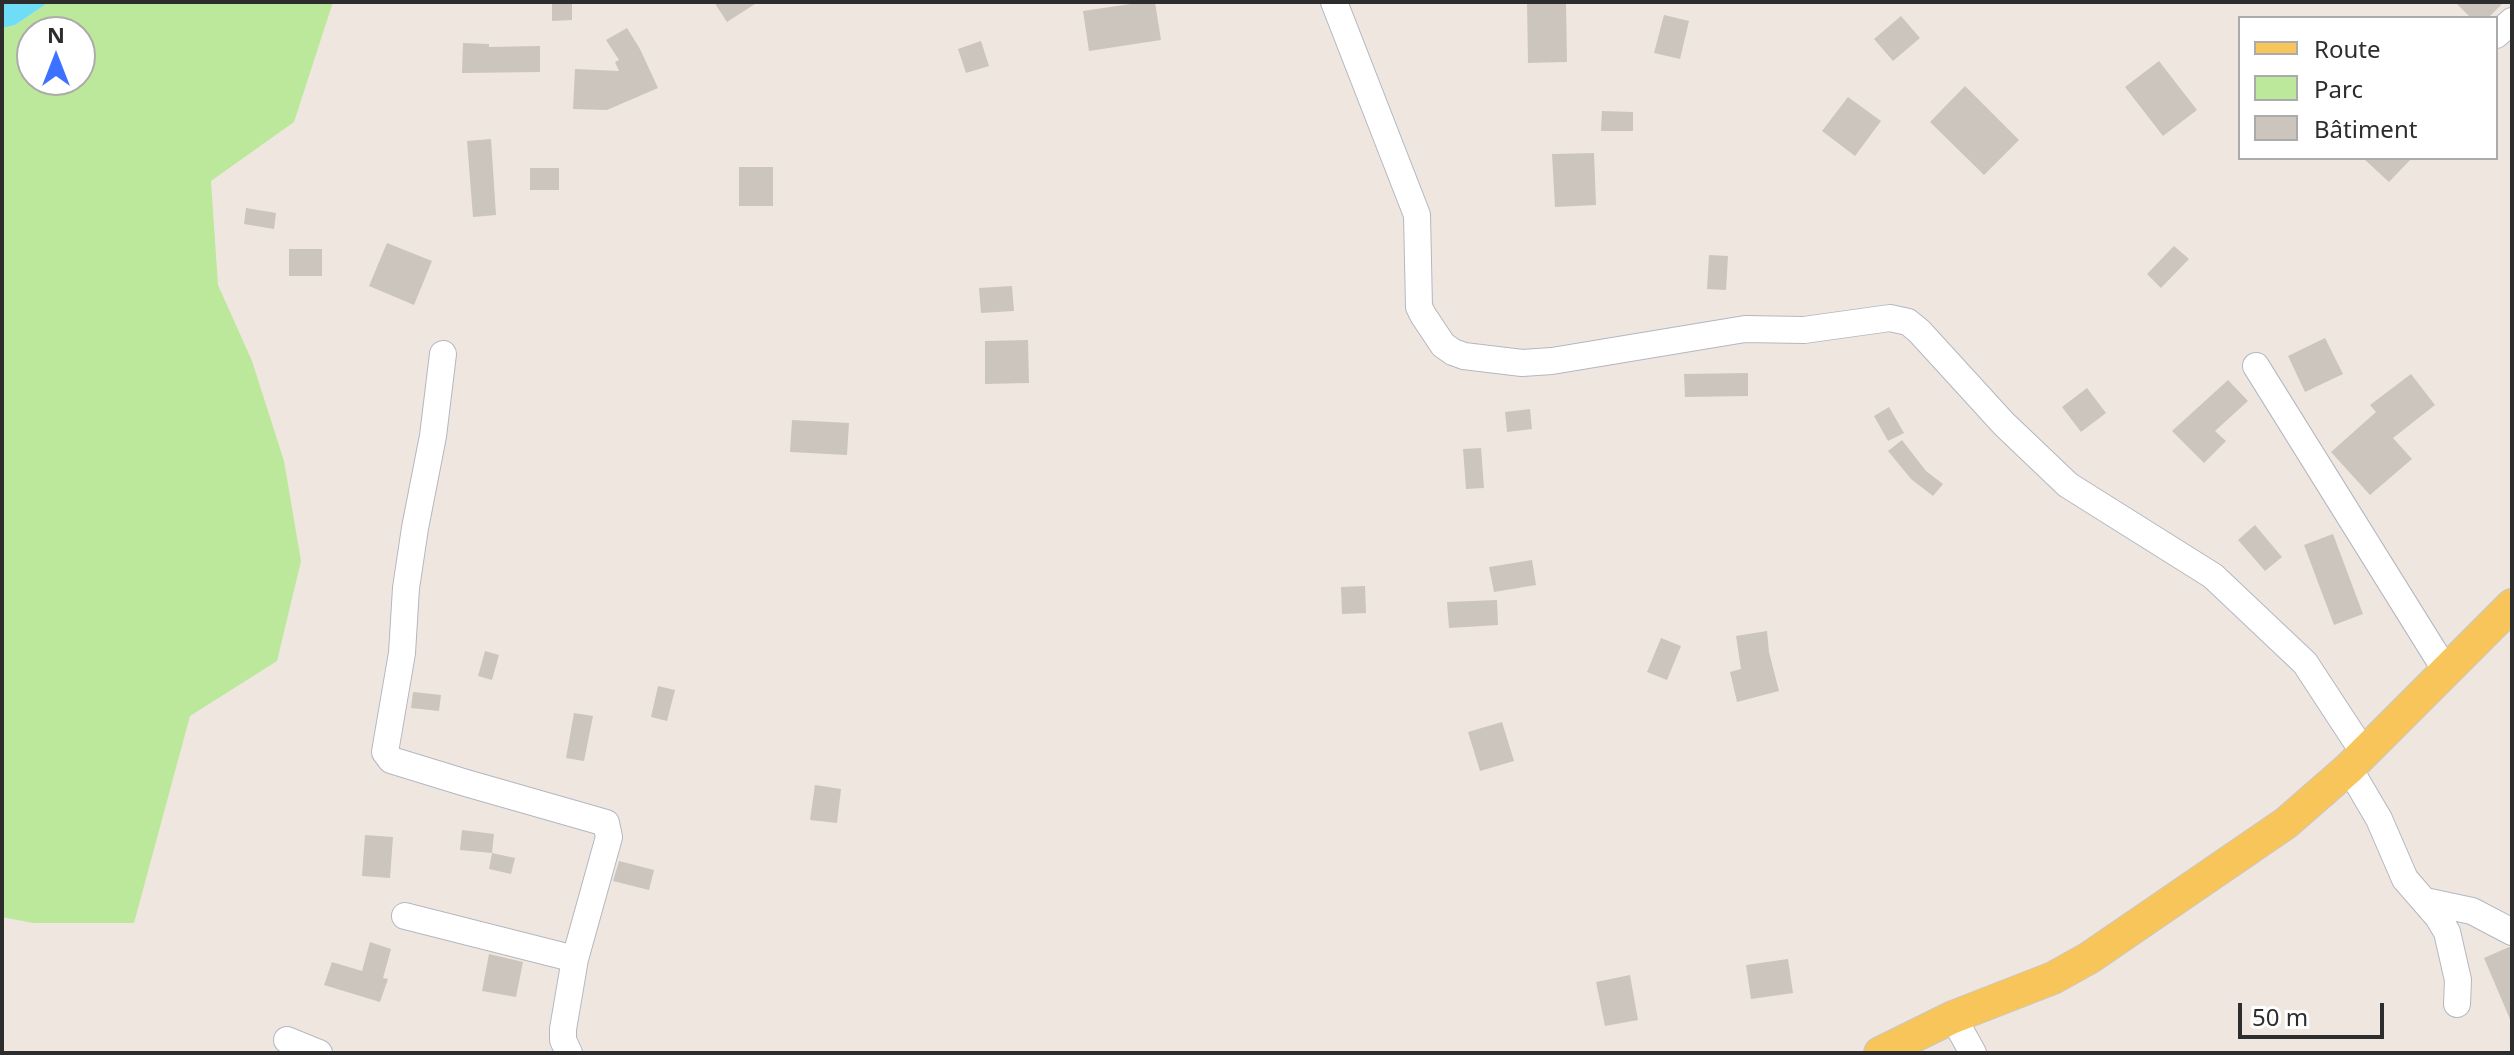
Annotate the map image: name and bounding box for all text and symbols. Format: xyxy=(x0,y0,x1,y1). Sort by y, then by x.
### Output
north arrow xyxy=(16,16,96,96)
legend xyxy=(2238,16,2498,160)
text: N xyxy=(47,19,65,49)
text: Route xyxy=(2314,32,2380,65)
text: Parc xyxy=(2314,72,2363,105)
text: Bâtiment xyxy=(2314,112,2417,145)
scale bar xyxy=(2242,987,2388,1037)
text: 50 m xyxy=(2252,1000,2308,1033)

